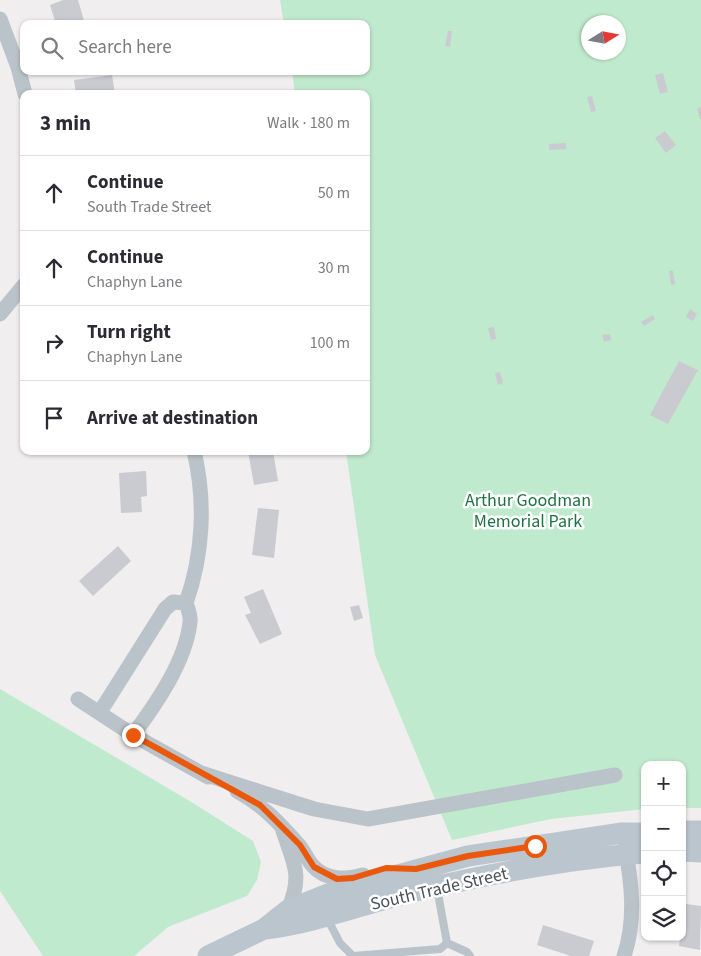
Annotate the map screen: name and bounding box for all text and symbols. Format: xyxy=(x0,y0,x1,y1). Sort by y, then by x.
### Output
north arrow xyxy=(581,15,626,60)
search box xyxy=(20,20,370,75)
icon: search xyxy=(38,34,66,62)
text: Search here xyxy=(78,34,172,61)
text: 3 min xyxy=(40,108,91,138)
text: Walk · 180 m xyxy=(267,112,350,134)
text: Continue xyxy=(87,169,164,196)
icon: ahead xyxy=(40,179,68,207)
text: 50 m xyxy=(318,182,350,204)
text: South Trade Street xyxy=(87,196,211,218)
text: Continue xyxy=(87,244,164,271)
icon: ahead xyxy=(40,254,68,282)
text: 30 m xyxy=(318,257,350,279)
text: Chaphyn Lane xyxy=(87,271,182,293)
text: Turn right xyxy=(87,319,171,346)
icon: right xyxy=(40,329,68,357)
text: 100 m xyxy=(310,332,350,354)
text: Chaphyn Lane xyxy=(87,346,182,368)
icon: arrive xyxy=(40,404,68,432)
text: Arrive at destination xyxy=(87,405,258,432)
park label: Arthur Goodman Memorial Park xyxy=(465,488,591,534)
route end xyxy=(122,724,145,747)
map controls xyxy=(641,761,686,941)
button: + xyxy=(641,761,686,806)
button: − xyxy=(641,806,686,851)
route start xyxy=(524,835,547,858)
button: locate xyxy=(641,851,686,896)
street label: South Trade Street xyxy=(368,861,510,917)
button: layers xyxy=(641,896,686,941)

